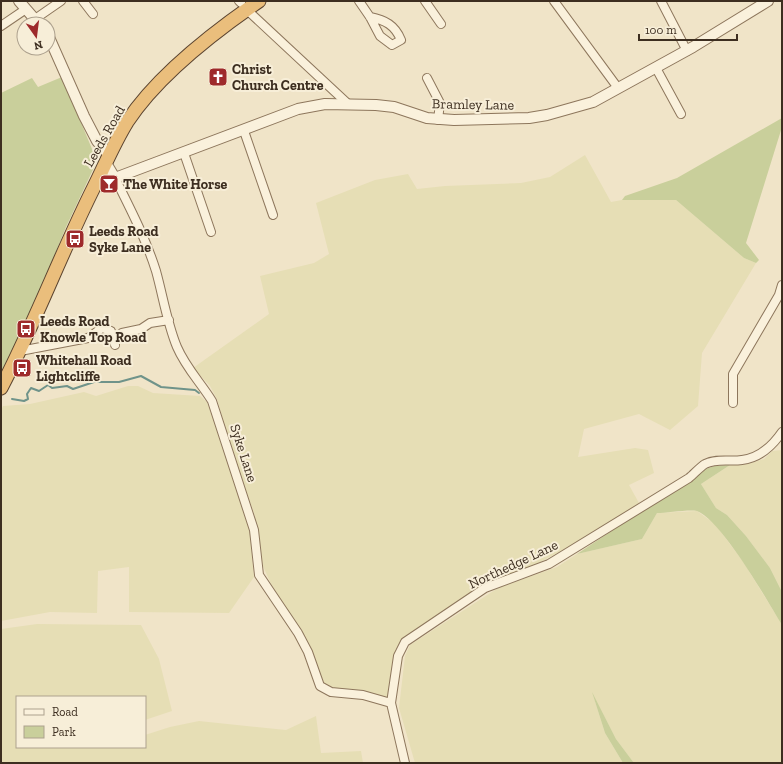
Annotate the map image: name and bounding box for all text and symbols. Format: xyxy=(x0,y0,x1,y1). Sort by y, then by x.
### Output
north arrow xyxy=(16,16,56,56)
scale bar xyxy=(639,16,737,42)
text: 100 m xyxy=(645,23,677,37)
text: N xyxy=(32,38,44,53)
place label: Christ Church Centre xyxy=(232,61,324,94)
church icon: Christ Church Centre xyxy=(207,66,229,88)
street label: Bramley Lane xyxy=(432,95,515,114)
street label: Leeds Road xyxy=(80,102,129,170)
bar icon: The White Horse xyxy=(98,173,120,195)
place label: The White Horse xyxy=(123,176,228,193)
place label: Leeds Road Syke Lane xyxy=(89,223,159,256)
bus stop icon: Leeds Road Syke Lane xyxy=(64,228,86,250)
place label: Leeds Road Knowle Top Road xyxy=(40,313,146,346)
bus stop icon: Leeds Road Knowle Top Road xyxy=(15,318,37,340)
place label: Whitehall Road Lightcliffe xyxy=(36,352,132,385)
bus stop icon: Whitehall Road Lightcliffe xyxy=(11,357,33,379)
street label: Syke Lane xyxy=(226,422,261,485)
street label: Northedge Lane xyxy=(466,536,561,593)
legend xyxy=(16,696,146,748)
text: Road xyxy=(52,705,78,719)
text: Park xyxy=(52,725,77,739)

